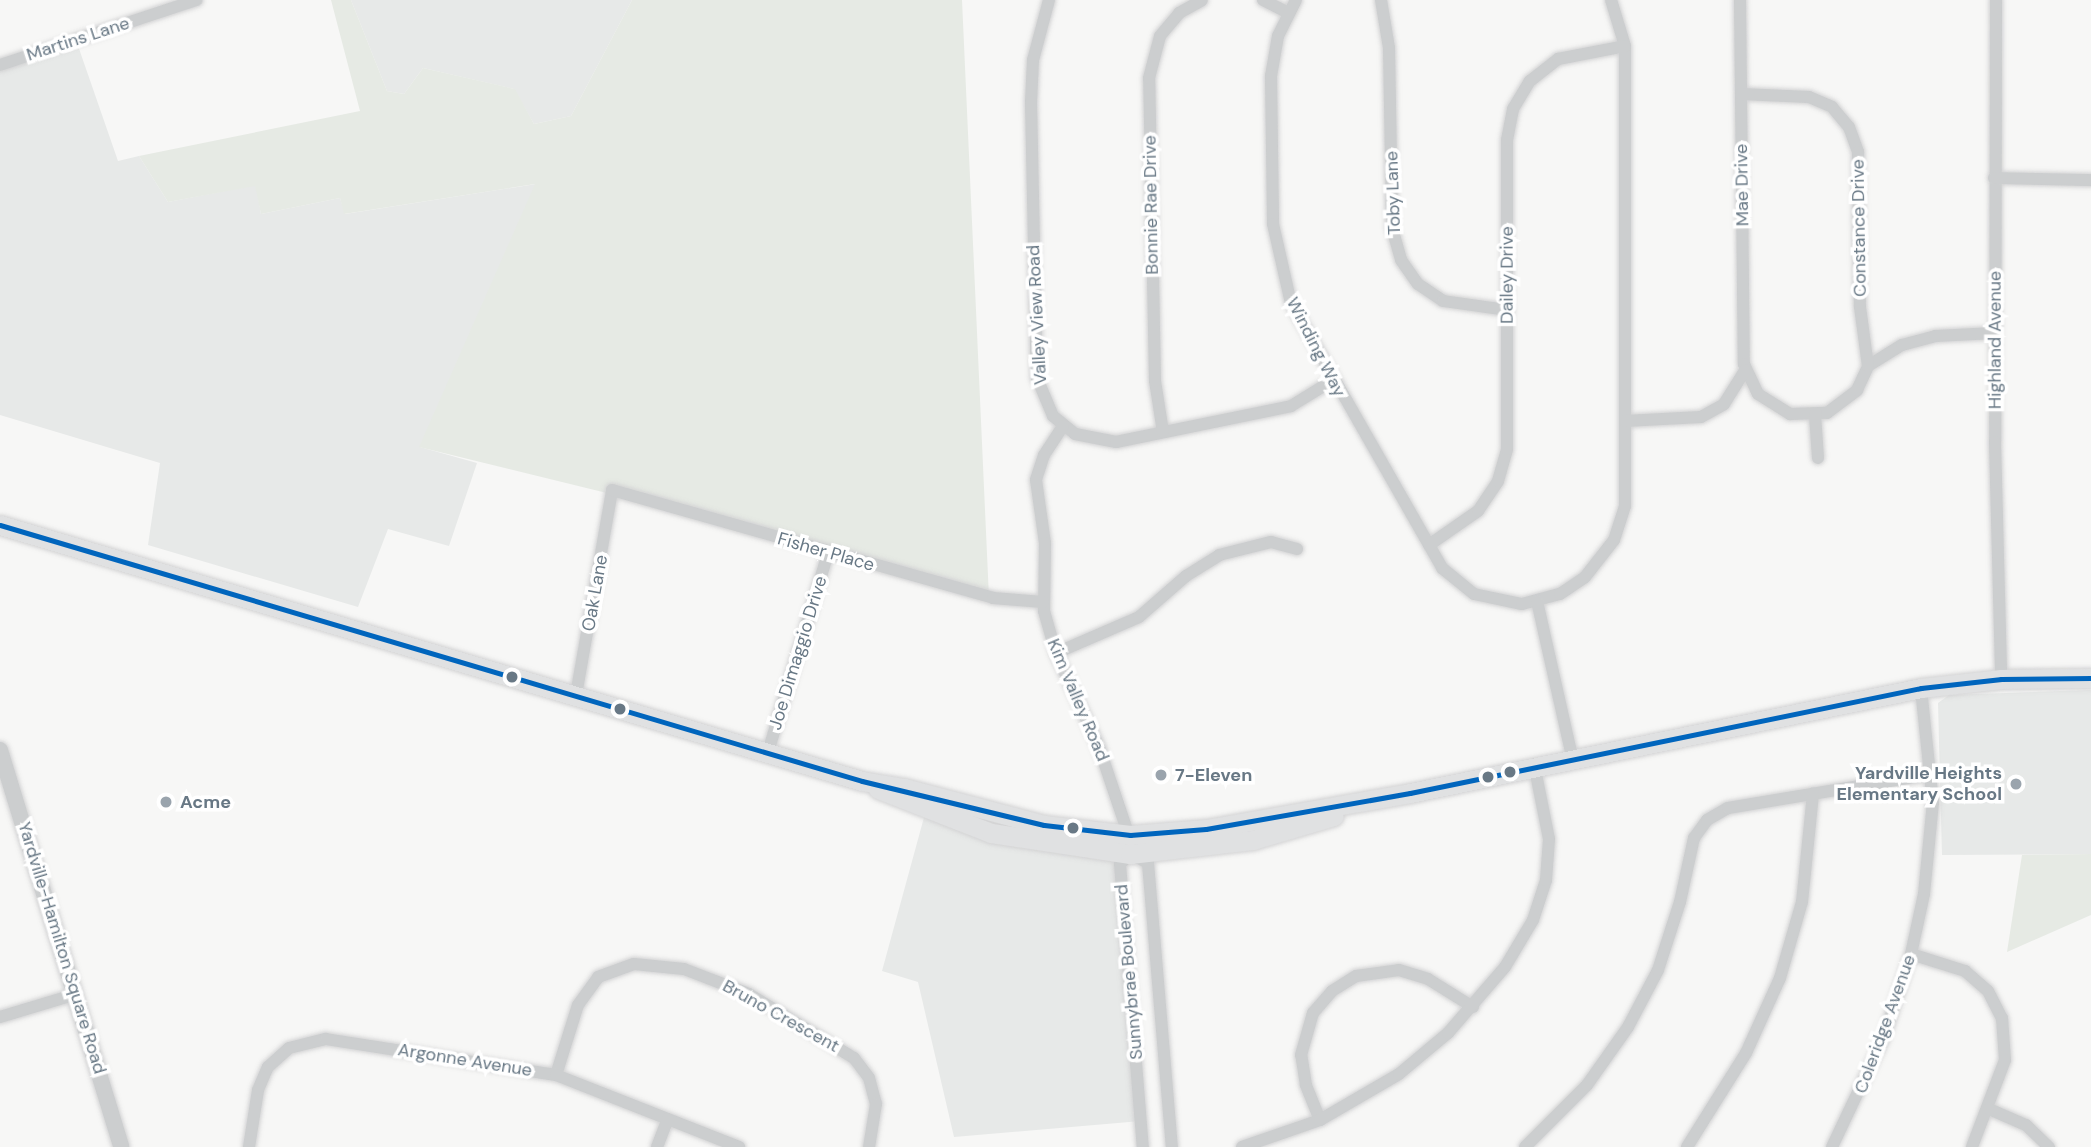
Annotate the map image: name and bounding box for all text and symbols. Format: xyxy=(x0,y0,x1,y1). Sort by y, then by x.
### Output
street label: Martins Lane xyxy=(24,12,132,66)
street label: Bonnie Rae Drive xyxy=(1139,135,1163,275)
street label: Mae Drive xyxy=(1730,144,1754,226)
street label: Toby Lane xyxy=(1381,150,1405,236)
street label: Constance Drive xyxy=(1847,159,1871,297)
street label: Dailey Drive xyxy=(1496,226,1518,324)
street label: Valley View Road xyxy=(1023,244,1051,386)
street label: Highland Avenue xyxy=(1984,271,2006,409)
street label: Winding Way xyxy=(1282,294,1350,400)
street label: Fisher Place xyxy=(775,528,877,576)
street label: Oak Lane xyxy=(578,553,612,633)
street label: Joe Dimaggio Drive xyxy=(764,573,832,733)
street label: Kim Valley Road xyxy=(1042,635,1114,765)
unlabelled marker xyxy=(505,670,519,684)
unlabelled marker xyxy=(613,702,627,716)
place label: Yardville Heights Elementary School xyxy=(1836,763,2002,806)
place label: 7-Eleven xyxy=(1175,764,1252,786)
unlabelled marker xyxy=(1503,765,1517,779)
marker: 7-Eleven xyxy=(1153,767,1169,783)
unlabelled marker xyxy=(1481,770,1495,784)
marker: Yardville Heights Elementary School xyxy=(2008,776,2024,792)
place label: Acme xyxy=(180,791,231,813)
marker: Acme xyxy=(158,794,174,810)
street label: Yardville-Hamilton Square Road xyxy=(13,819,111,1077)
unlabelled marker xyxy=(1066,821,1080,835)
street label: Sunnybrae Boulevard xyxy=(1111,883,1147,1061)
street label: Coleridge Avenue xyxy=(1850,952,1920,1096)
street label: Bruno Crescent xyxy=(719,975,843,1057)
street label: Argonne Avenue xyxy=(396,1039,534,1081)

